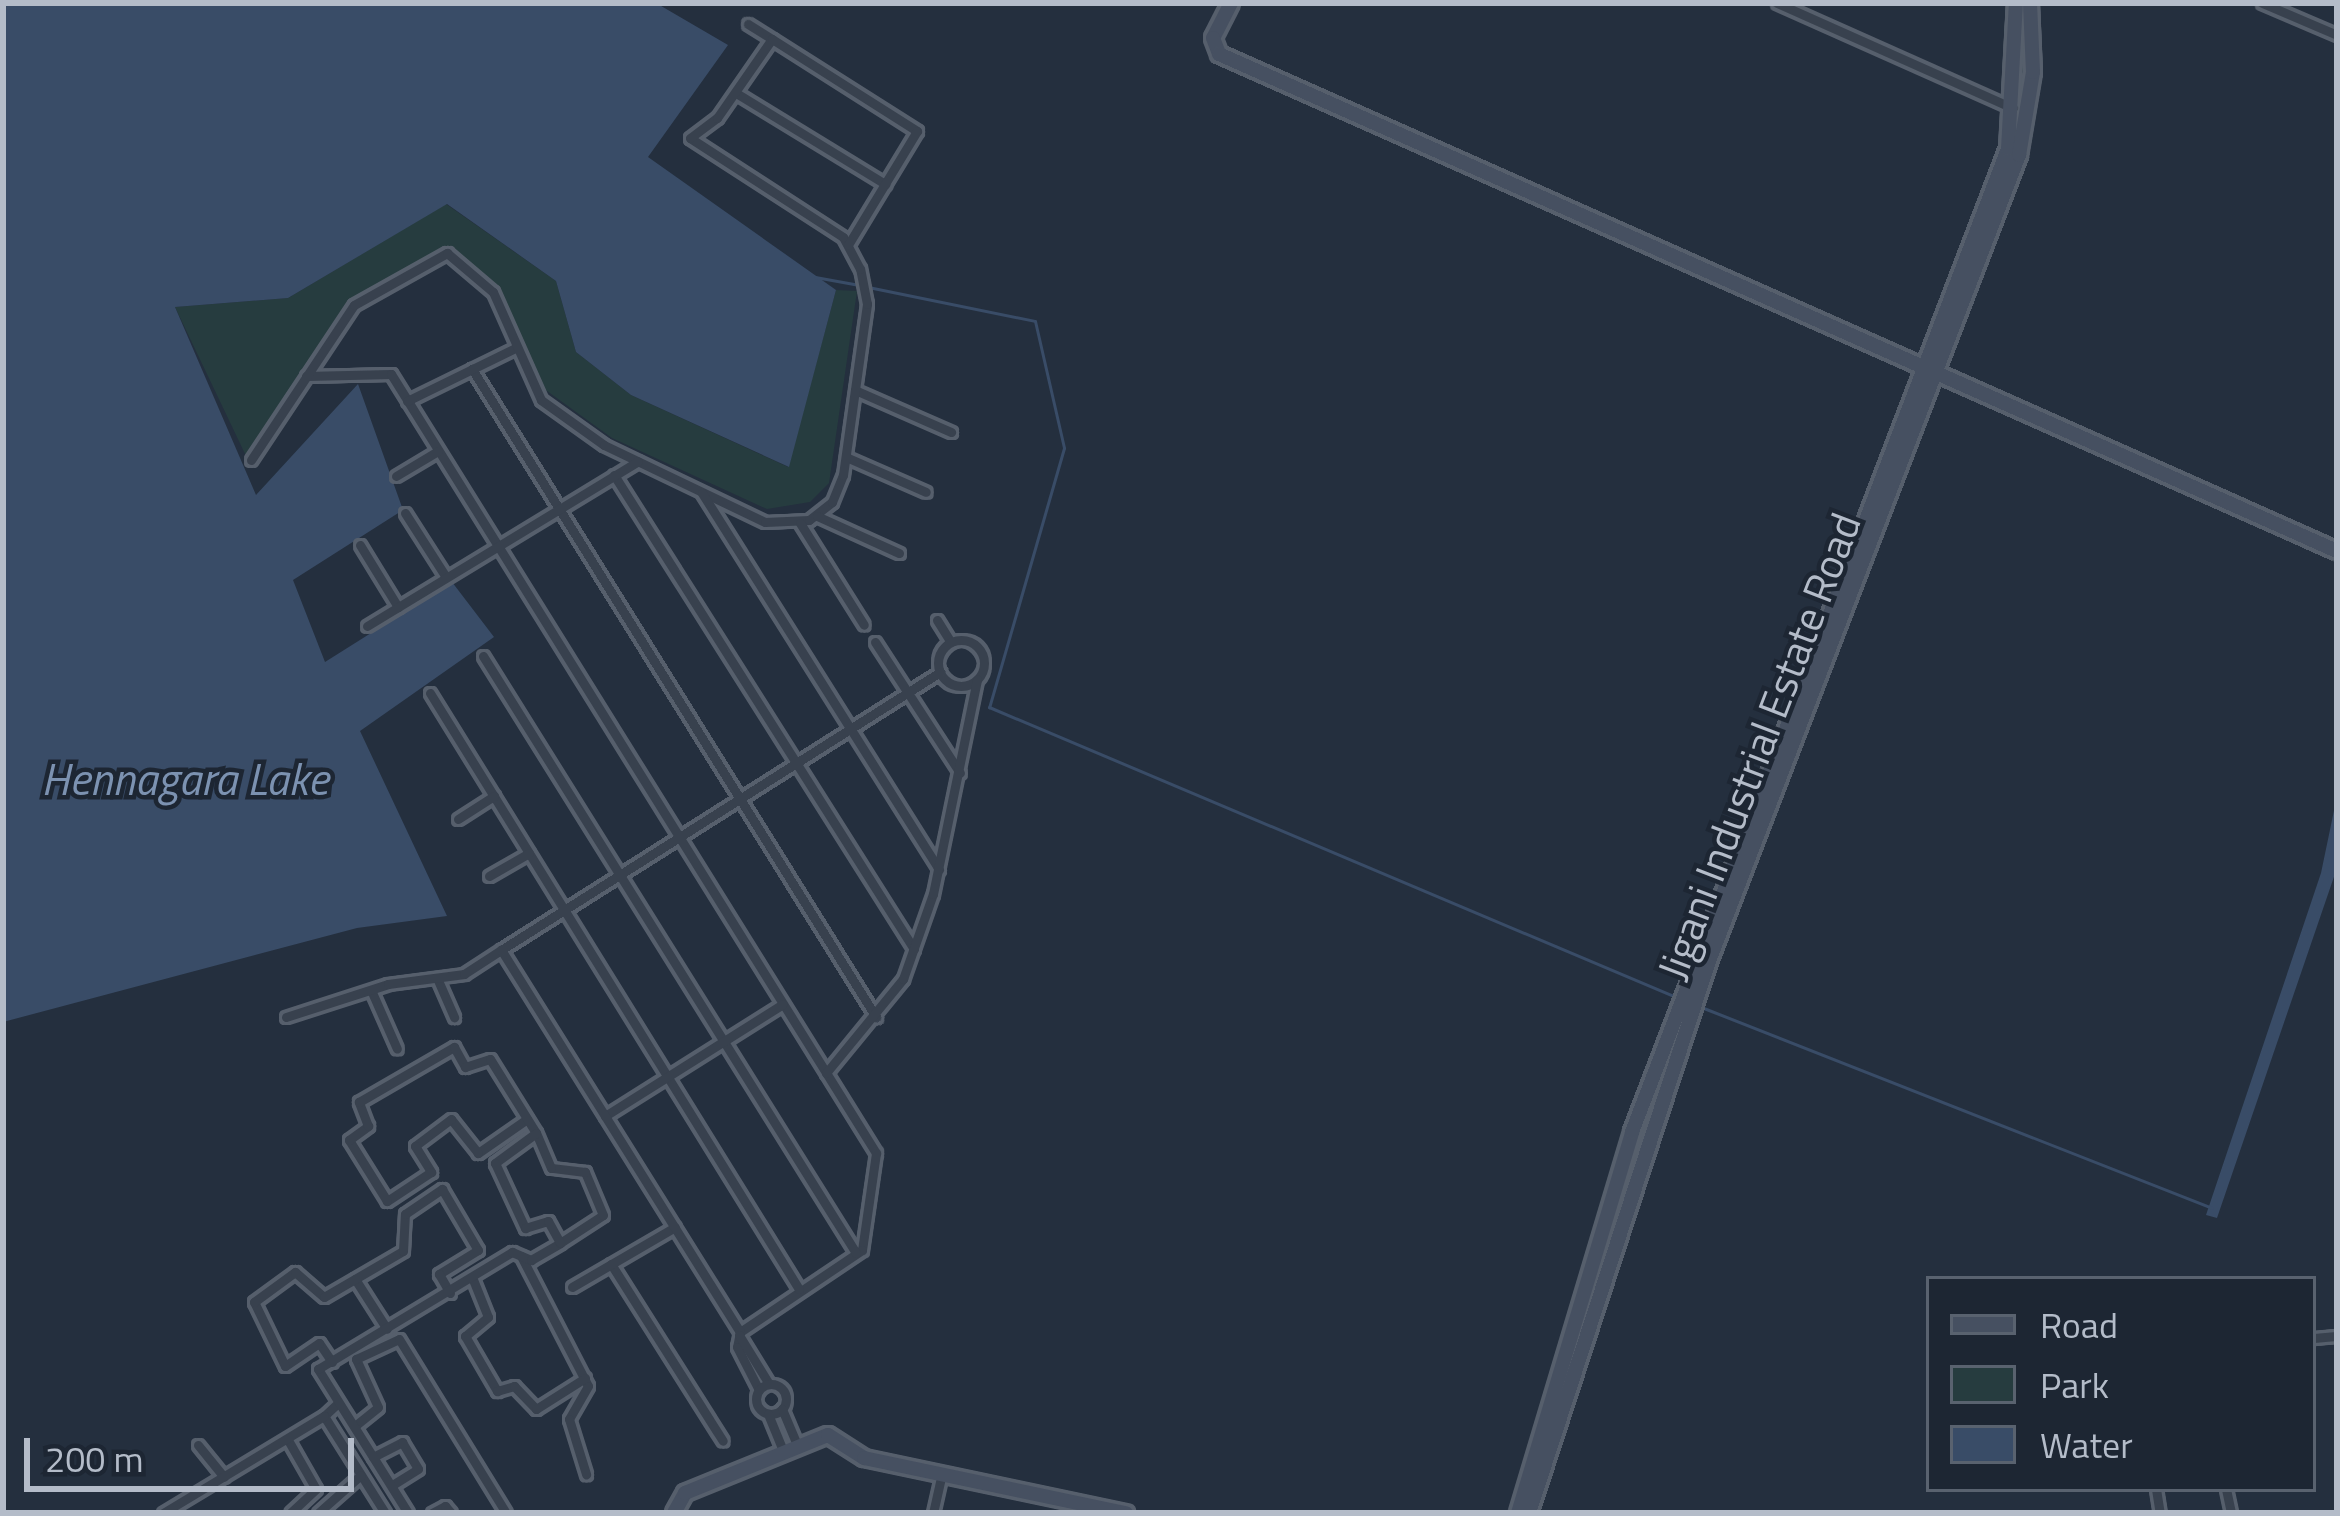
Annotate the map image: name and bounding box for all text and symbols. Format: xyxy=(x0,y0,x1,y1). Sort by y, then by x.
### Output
street label: Jigani Industrial Estate Road xyxy=(1646,506,1870,986)
water label: Hennagara Lake xyxy=(41,752,329,806)
legend xyxy=(1926,1276,2316,1492)
text: Road xyxy=(2040,1297,2118,1352)
text: Park xyxy=(2040,1357,2109,1412)
scale bar xyxy=(30,1414,360,1488)
text: Water xyxy=(2040,1417,2133,1472)
text: 200 m xyxy=(45,1431,144,1486)

